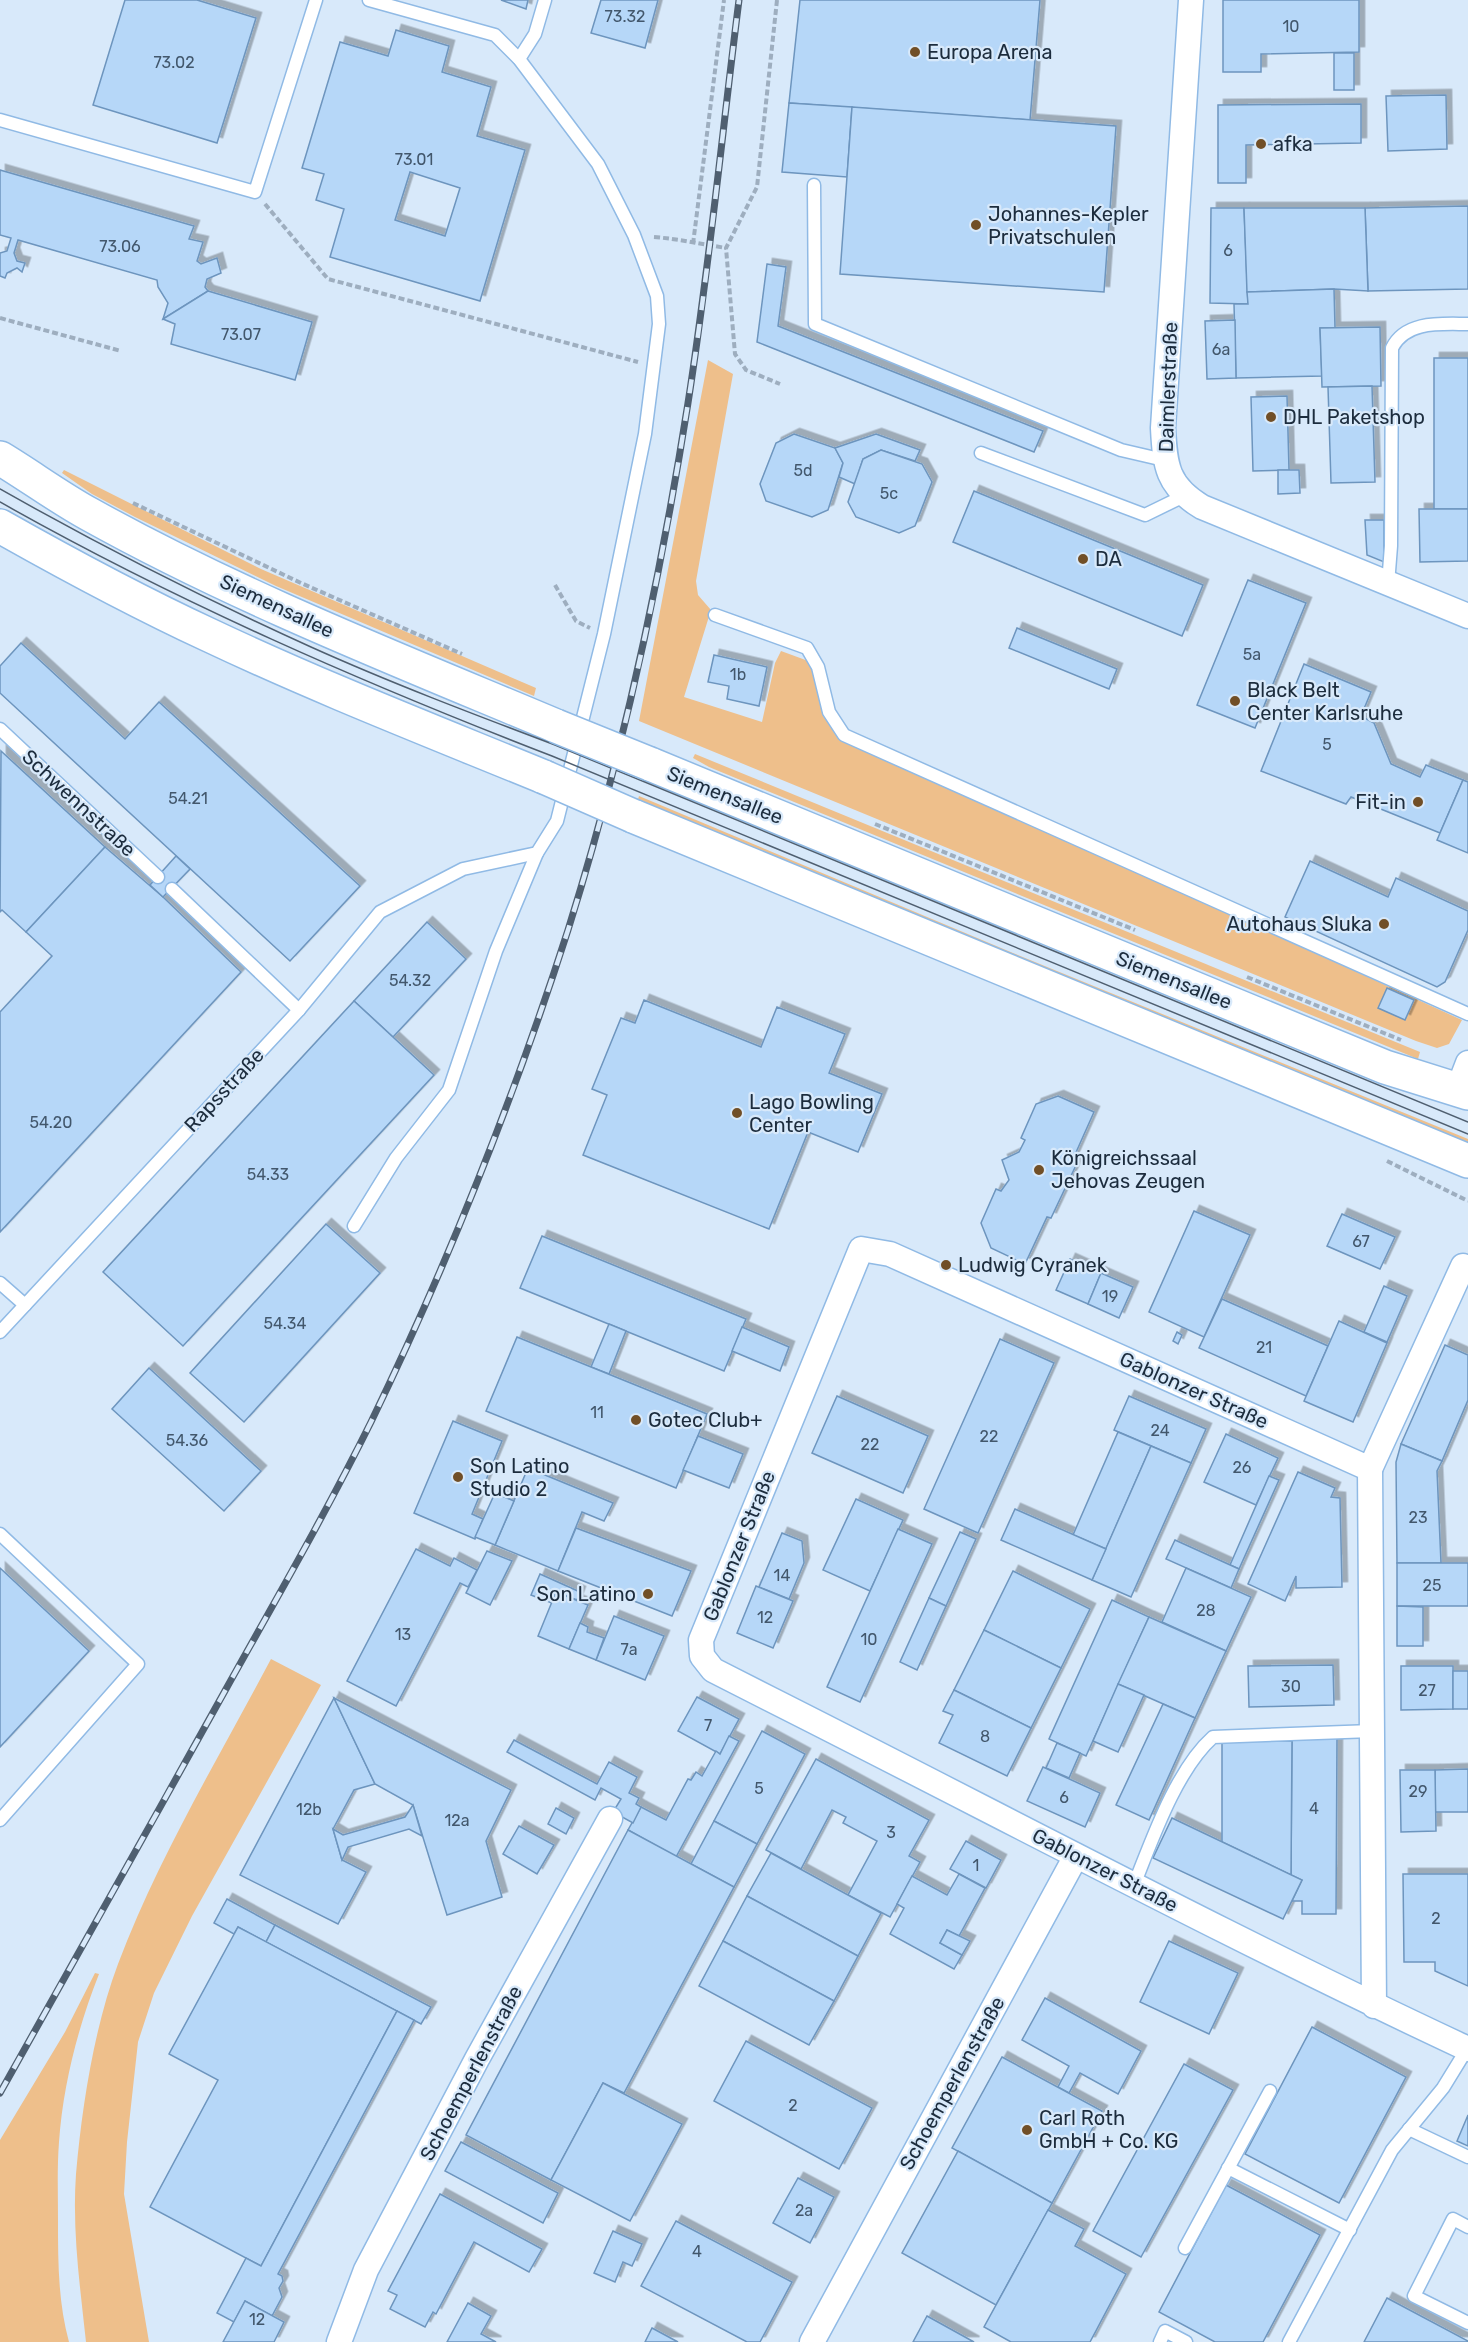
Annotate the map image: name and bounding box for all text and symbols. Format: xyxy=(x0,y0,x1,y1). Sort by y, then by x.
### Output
house number: 73.32 xyxy=(605,7,645,26)
house number: 10 xyxy=(1282,17,1300,36)
place label: Europa Arena xyxy=(927,40,1052,64)
marker: Europa Arena xyxy=(908,45,922,59)
house number: 73.02 xyxy=(153,53,195,72)
place label: afka xyxy=(1273,132,1313,156)
marker: afka xyxy=(1254,137,1268,151)
house number: 73.01 xyxy=(395,150,433,169)
place label: Johannes-Kepler Privatschulen xyxy=(988,202,1149,249)
marker: Johannes-Kepler Privatschulen xyxy=(969,218,983,232)
house number: 73.06 xyxy=(99,237,141,256)
house number: 6 xyxy=(1223,241,1233,260)
street label: Daimlerstraße xyxy=(1154,321,1182,453)
house number: 73.07 xyxy=(221,325,261,344)
house number: 6a xyxy=(1212,340,1230,359)
place label: DHL Paketshop xyxy=(1283,405,1425,429)
marker: DHL Paketshop xyxy=(1264,410,1278,424)
house number: 5d xyxy=(793,461,813,480)
house number: 5c xyxy=(880,484,898,503)
place label: DA xyxy=(1095,547,1122,571)
marker: DA xyxy=(1076,552,1090,566)
street label: Siemensallee xyxy=(216,569,338,643)
house number: 5a xyxy=(1243,645,1261,664)
house number: 1b xyxy=(730,665,746,684)
place label: Black Belt Center Karlsruhe xyxy=(1247,678,1403,725)
marker: Black Belt Center Karlsruhe xyxy=(1228,694,1242,708)
house number: 5 xyxy=(1322,735,1332,754)
street label: Schwennstraße xyxy=(17,744,141,862)
street label: Siemensallee xyxy=(664,761,786,829)
house number: 54.21 xyxy=(168,789,208,808)
place label: Fit-in xyxy=(1355,790,1406,814)
marker: Fit-in xyxy=(1411,795,1425,809)
place label: Autohaus Sluka xyxy=(1227,912,1372,936)
marker: Autohaus Sluka xyxy=(1377,917,1391,931)
street label: Siemensallee xyxy=(1113,946,1235,1014)
house number: 54.32 xyxy=(389,971,431,990)
street label: Rapsstraße xyxy=(179,1043,269,1137)
place label: Lago Bowling Center xyxy=(749,1090,874,1137)
marker: Lago Bowling Center xyxy=(730,1106,744,1120)
house number: 54.20 xyxy=(30,1113,72,1132)
place label: Königreichssaal Jehovas Zeugen xyxy=(1051,1146,1205,1193)
marker: Königreichssaal Jehovas Zeugen xyxy=(1032,1163,1046,1177)
house number: 54.33 xyxy=(247,1165,289,1184)
house number: 67 xyxy=(1352,1232,1370,1251)
place label: Ludwig Cyranek xyxy=(958,1253,1108,1277)
marker: Ludwig Cyranek xyxy=(939,1258,953,1272)
house number: 19 xyxy=(1102,1287,1118,1306)
house number: 54.34 xyxy=(264,1314,306,1333)
house number: 21 xyxy=(1256,1338,1272,1357)
street label: Gablonzer Straße xyxy=(1116,1346,1272,1434)
house number: 11 xyxy=(590,1403,604,1422)
place label: Gotec Club+ xyxy=(648,1408,763,1432)
marker: Gotec Club+ xyxy=(629,1413,643,1427)
house number: 24 xyxy=(1150,1421,1170,1440)
house number: 22 xyxy=(980,1427,998,1446)
house number: 54.36 xyxy=(166,1431,209,1450)
house number: 22 xyxy=(861,1435,879,1454)
place label: Son Latino Studio 2 xyxy=(470,1454,569,1501)
house number: 26 xyxy=(1232,1458,1252,1477)
street label: Gablonzer Straße xyxy=(698,1467,780,1625)
marker: Son Latino Studio 2 xyxy=(451,1470,465,1484)
house number: 23 xyxy=(1408,1508,1428,1527)
house number: 14 xyxy=(774,1566,790,1585)
house number: 25 xyxy=(1423,1576,1441,1595)
place label: Son Latino xyxy=(537,1582,636,1606)
marker: Son Latino xyxy=(641,1587,655,1601)
house number: 28 xyxy=(1196,1601,1216,1620)
house number: 12 xyxy=(757,1608,773,1627)
house number: 13 xyxy=(395,1625,411,1644)
house number: 10 xyxy=(860,1630,878,1649)
house number: 7a xyxy=(620,1640,638,1659)
house number: 30 xyxy=(1281,1677,1301,1696)
house number: 27 xyxy=(1418,1681,1436,1700)
house number: 7 xyxy=(704,1716,712,1735)
house number: 8 xyxy=(980,1727,990,1746)
house number: 5 xyxy=(754,1779,764,1798)
house number: 29 xyxy=(1409,1782,1427,1801)
house number: 6 xyxy=(1059,1788,1069,1807)
house number: 4 xyxy=(1309,1799,1319,1818)
house number: 12b xyxy=(296,1800,322,1819)
house number: 12a xyxy=(444,1811,470,1830)
house number: 3 xyxy=(886,1823,896,1842)
street label: Gablonzer Straße xyxy=(1028,1823,1182,1917)
house number: 1 xyxy=(973,1856,979,1875)
house number: 2 xyxy=(1431,1909,1441,1928)
street label: Schoemperlenstraße xyxy=(415,1982,527,2164)
street label: Schoemperlenstraße xyxy=(894,1992,1010,2174)
house number: 2 xyxy=(788,2096,798,2115)
place label: Carl Roth GmbH + Co. KG xyxy=(1039,2106,1178,2153)
marker: Carl Roth GmbH + Co. KG xyxy=(1020,2123,1034,2137)
house number: 2a xyxy=(795,2201,813,2220)
house number: 4 xyxy=(692,2242,702,2261)
house number: 12 xyxy=(249,2310,265,2329)

